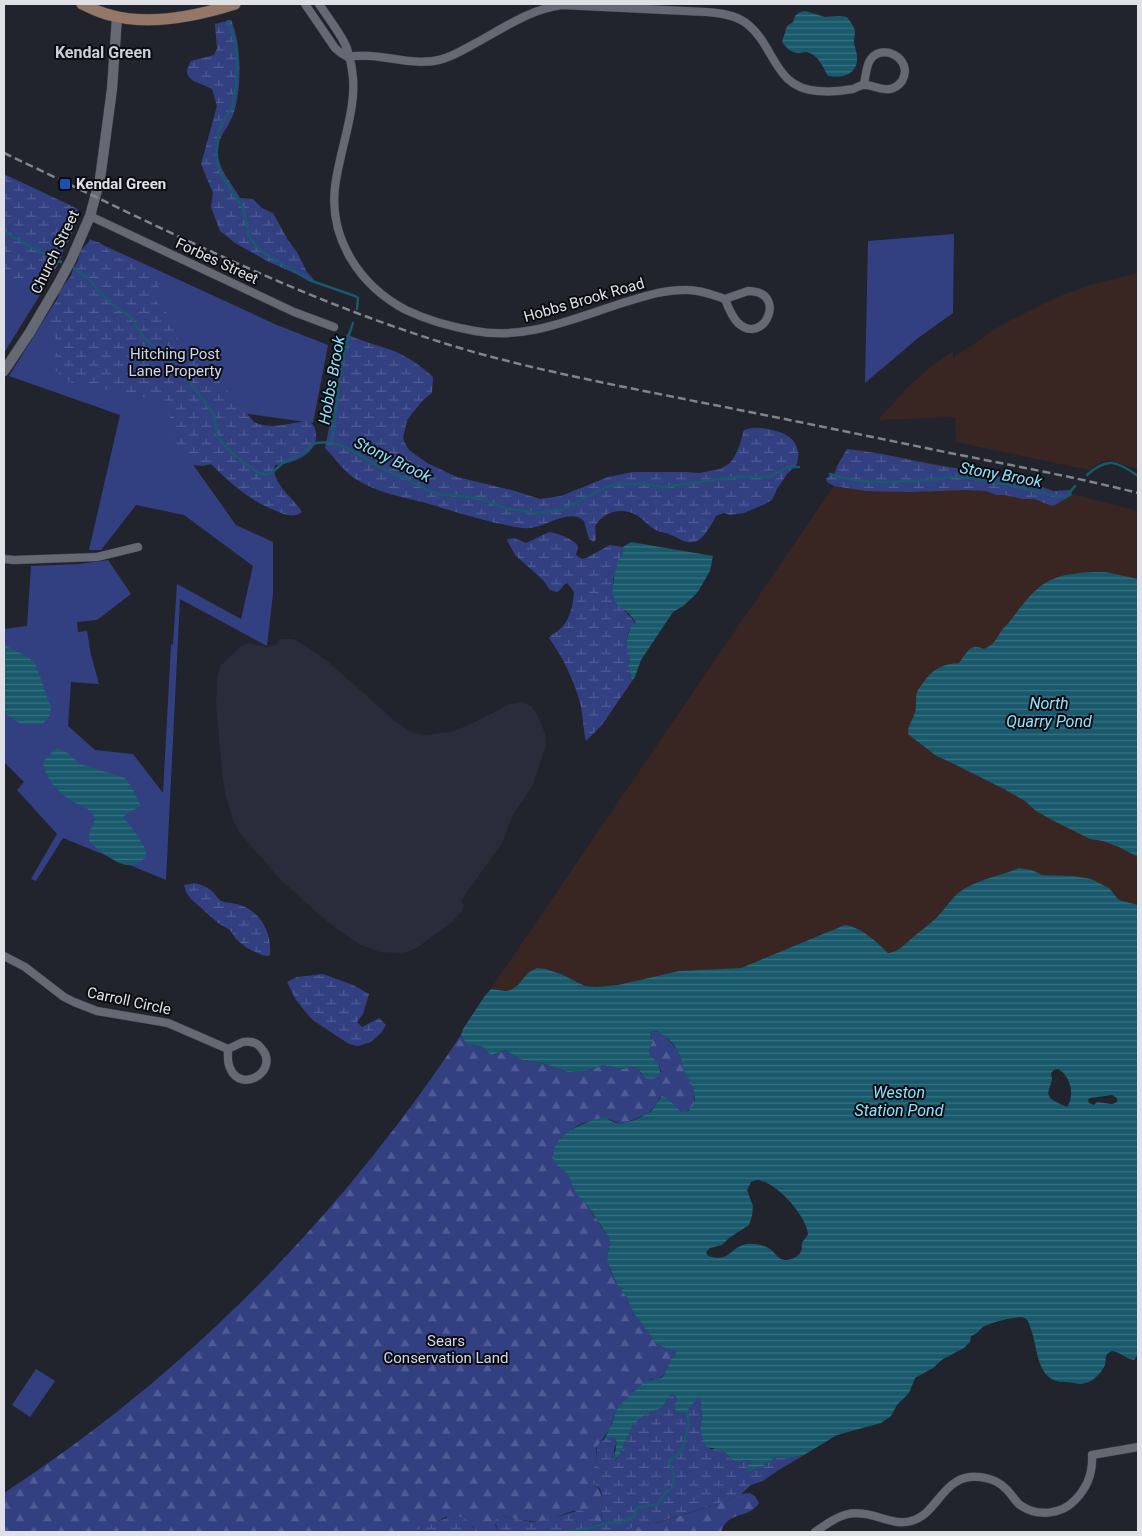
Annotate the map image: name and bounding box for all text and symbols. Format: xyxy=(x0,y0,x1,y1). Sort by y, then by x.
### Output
district label: Kendal Green xyxy=(55,43,151,62)
place label: Kendal Green xyxy=(76,175,166,193)
marker: Kendal Green xyxy=(58,177,72,191)
street label: Church Street xyxy=(27,207,83,297)
street label: Forbes Street xyxy=(173,234,261,288)
street label: Hobbs Brook Road xyxy=(522,274,646,326)
water label: Hobbs Brook xyxy=(314,333,349,426)
park label: Hitching Post Lane Property xyxy=(129,345,221,380)
water label: Stony Brook xyxy=(351,433,435,487)
water label: Stony Brook xyxy=(958,458,1045,491)
water label: North Quarry Pond xyxy=(1006,694,1092,731)
street label: Carroll Circle xyxy=(85,983,173,1019)
water label: Weston Station Pond xyxy=(855,1083,944,1120)
park label: Sears Conservation Land xyxy=(384,1332,508,1367)

